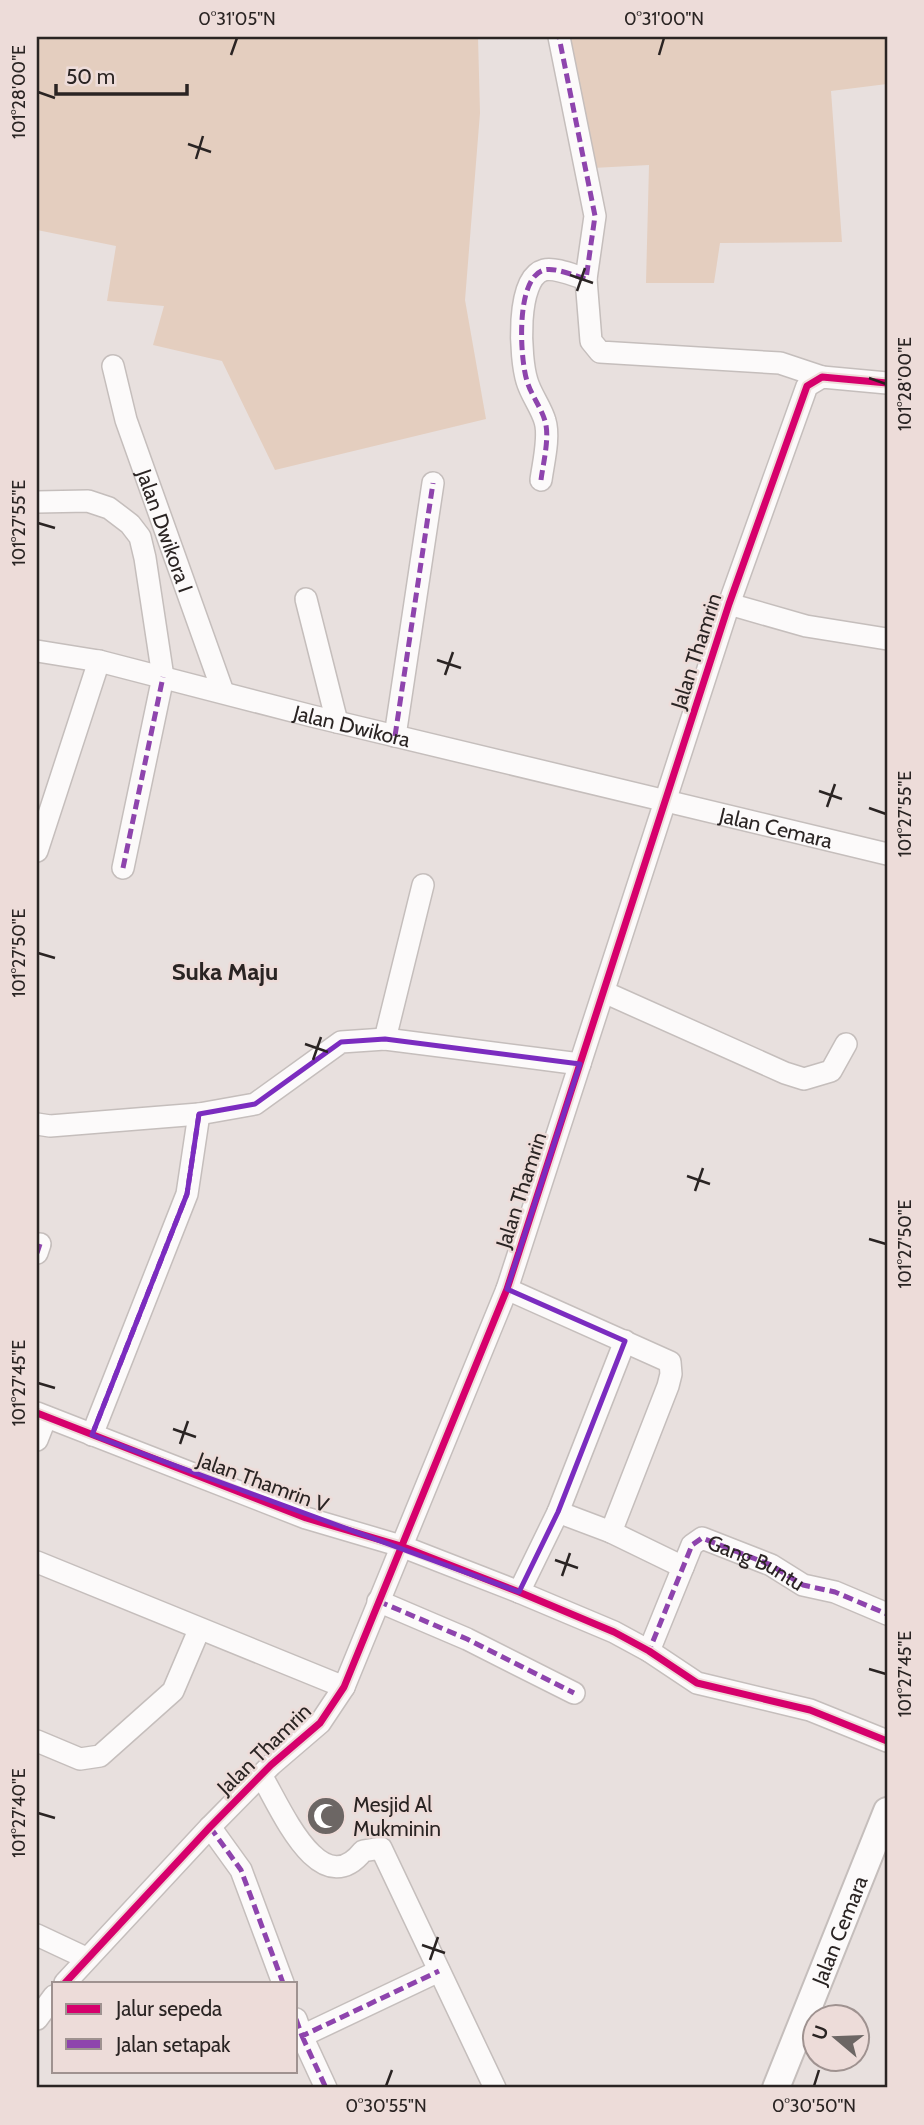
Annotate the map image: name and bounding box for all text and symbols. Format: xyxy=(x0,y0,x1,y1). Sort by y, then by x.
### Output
text: 0°31'05"N xyxy=(198,8,276,30)
text: 0°31'00"N xyxy=(624,8,704,30)
text: 101°28'00"E xyxy=(8,45,30,139)
scale bar xyxy=(56,52,187,96)
text: 50 m xyxy=(66,64,115,89)
text: 101°28'00"E xyxy=(894,337,916,431)
street label: Jalan Dwikora I xyxy=(132,465,199,596)
text: 101°27'55"E xyxy=(8,480,30,566)
street label: Jalan Thamrin xyxy=(665,590,727,713)
street label: Jalan Dwikora xyxy=(290,699,413,752)
text: 101°27'55"E xyxy=(894,771,916,857)
street label: Jalan Cemara xyxy=(716,802,835,853)
text: 101°27'50"E xyxy=(8,908,30,998)
district label: Suka Maju xyxy=(172,957,278,986)
street label: Jalan Thamrin xyxy=(490,1129,552,1252)
text: 101°27'50"E xyxy=(894,1199,916,1289)
text: 101°27'45"E xyxy=(8,1340,30,1426)
street label: Jalan Thamrin V xyxy=(193,1446,332,1517)
street label: Gang Buntu xyxy=(704,1529,809,1595)
text: 101°27'45"E xyxy=(894,1631,916,1717)
street label: Jalan Thamrin xyxy=(211,1698,316,1801)
text: 101°27'40"E xyxy=(8,1768,30,1858)
place label: Mesjid Al Mukminin xyxy=(353,1792,441,1841)
mosque icon: Mesjid Al Mukminin xyxy=(305,1795,347,1837)
street label: Jalan Cemara xyxy=(806,1872,872,1989)
legend xyxy=(52,1982,298,2072)
text: Jalur sepeda xyxy=(115,1996,222,2021)
north arrow xyxy=(802,2002,872,2072)
text: U xyxy=(807,2022,833,2043)
text: Jalan setapak xyxy=(115,2032,231,2057)
text: 0°30'55"N xyxy=(345,2095,427,2117)
text: 0°30'50"N xyxy=(772,2095,856,2117)

